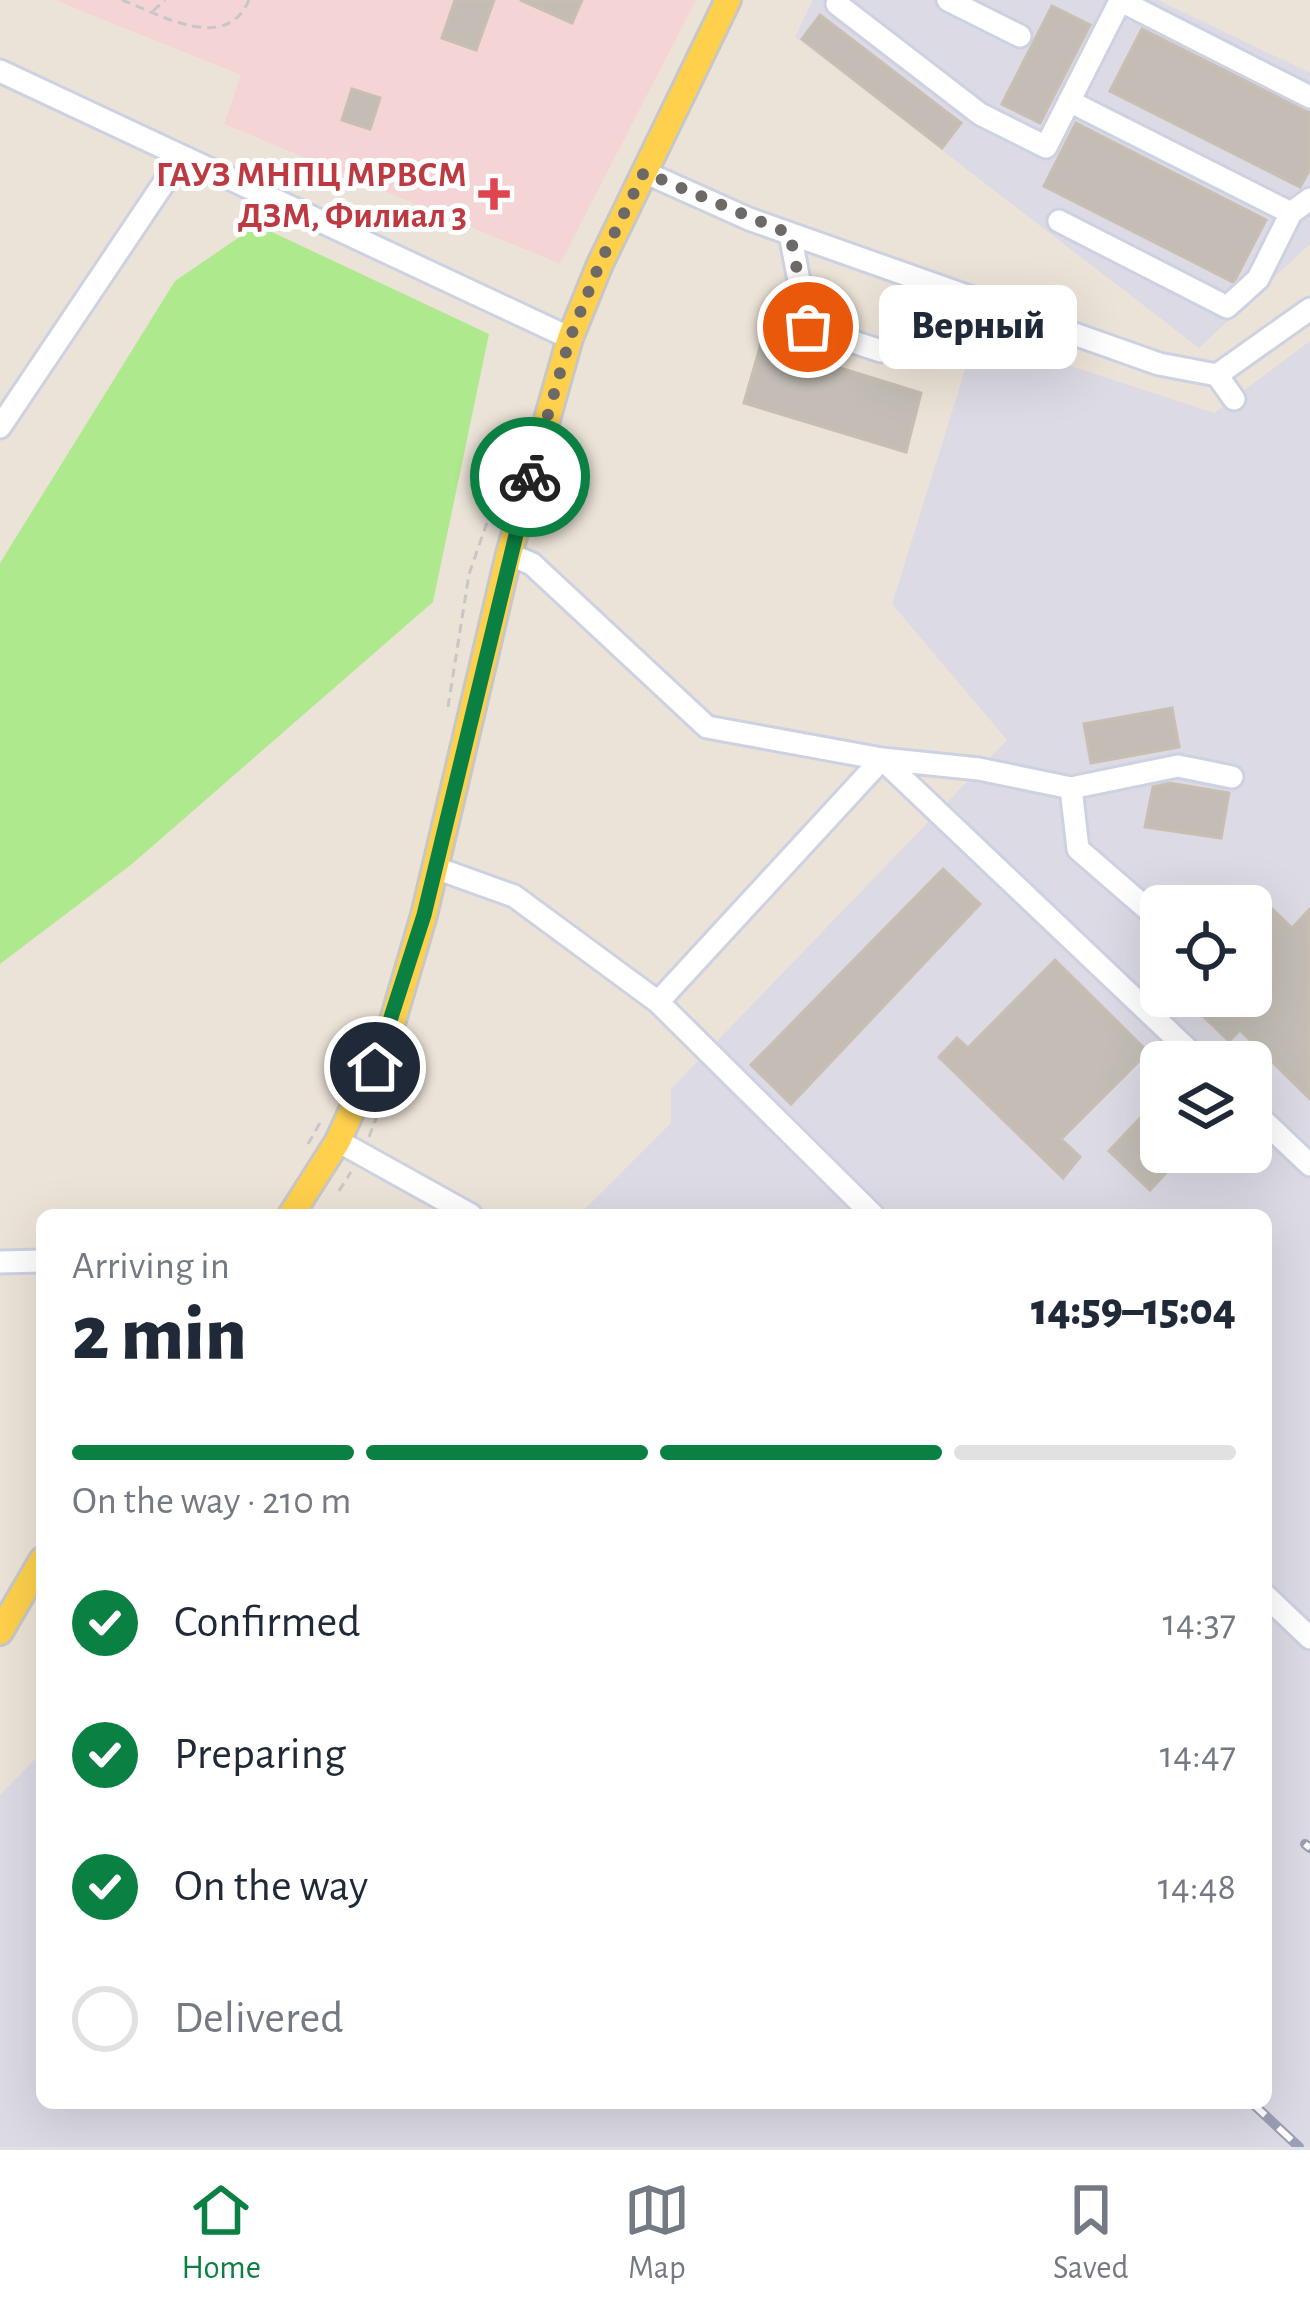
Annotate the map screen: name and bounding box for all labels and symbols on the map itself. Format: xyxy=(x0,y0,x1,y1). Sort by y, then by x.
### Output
place label: ГАУЗ МНПЦ МРВСМ ДЗМ, Филиал 3 xyxy=(156,157,467,234)
marker: ГАУЗ МНПЦ МРВСМ ДЗМ, Филиал 3 xyxy=(478,178,510,210)
pin xyxy=(757,276,859,378)
callout: Верный xyxy=(880,285,1078,369)
courier xyxy=(470,417,590,537)
pin xyxy=(324,1016,426,1118)

